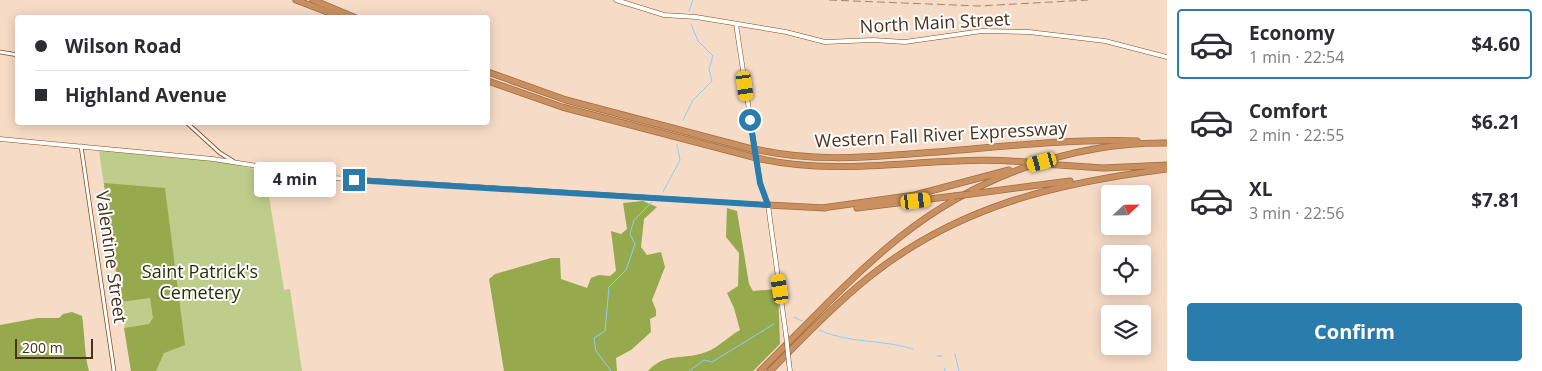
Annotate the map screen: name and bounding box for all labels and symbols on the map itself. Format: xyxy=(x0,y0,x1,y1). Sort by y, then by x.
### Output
street label: North Main Street xyxy=(859,6,1011,38)
car xyxy=(735,70,754,102)
route start xyxy=(739,109,761,131)
street label: Western Fall River Expressway xyxy=(814,115,1069,153)
car xyxy=(1025,151,1058,173)
callout: 4 min xyxy=(254,162,336,198)
route end xyxy=(343,169,365,191)
north arrow xyxy=(1101,185,1151,235)
street label: Valentine Street xyxy=(91,189,133,325)
car xyxy=(900,192,931,210)
park label: Saint Patrick's Cemetery xyxy=(142,259,258,304)
car xyxy=(770,273,789,305)
scale bar xyxy=(15,336,92,359)

